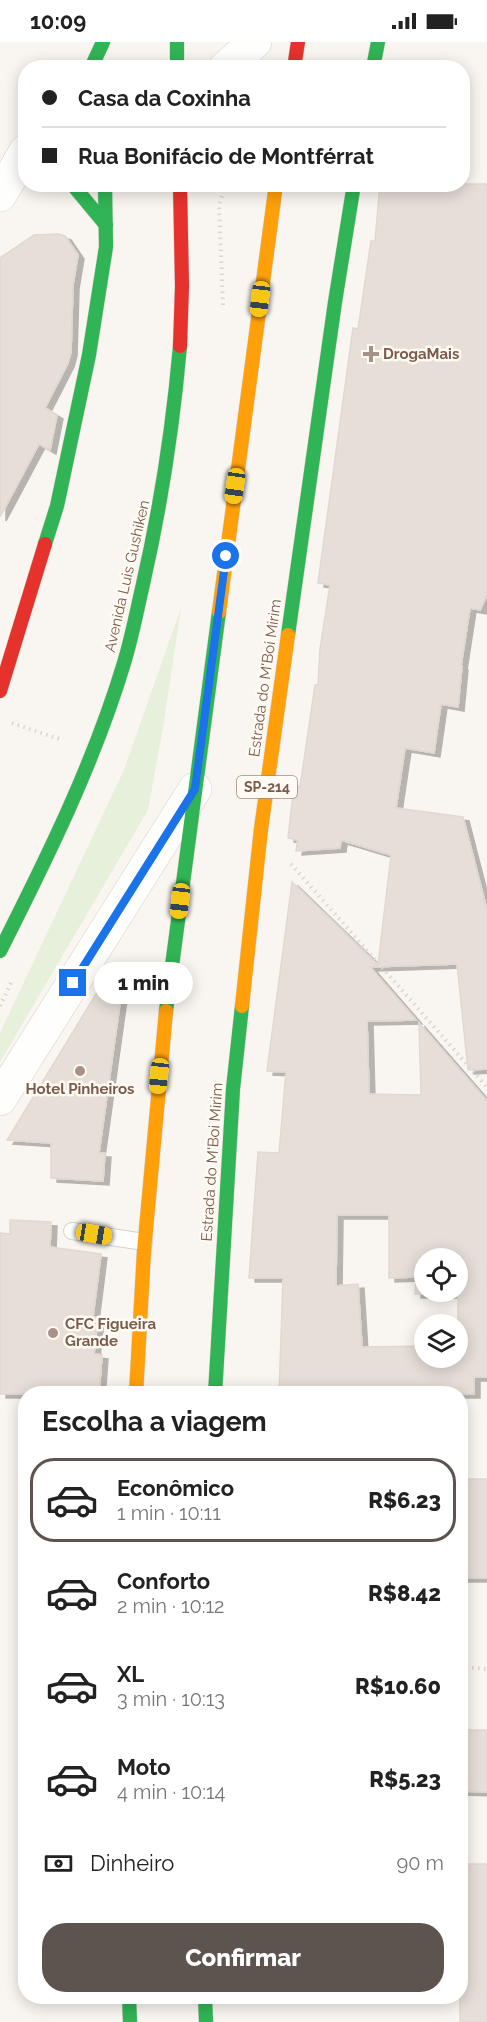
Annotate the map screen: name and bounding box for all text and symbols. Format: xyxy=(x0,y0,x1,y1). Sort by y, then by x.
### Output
text: 10:09 xyxy=(30,8,86,34)
text: Casa da Coxinha xyxy=(78,85,251,111)
text: Rua Bonifácio de Montférrat xyxy=(78,143,374,169)
car xyxy=(249,280,271,318)
place label: DrogaMais xyxy=(383,345,459,363)
marker: DrogaMais xyxy=(364,347,378,361)
car xyxy=(224,467,246,505)
street label: Avenida Luis Gushiken xyxy=(101,498,153,654)
route start xyxy=(212,542,239,569)
street label: Estrada do M'Boi Mirim xyxy=(245,598,285,758)
road number: SP-214 xyxy=(237,776,297,798)
car xyxy=(169,882,191,920)
callout: 1 min xyxy=(94,962,193,1004)
route end xyxy=(59,969,86,996)
text: 1 min xyxy=(118,971,169,995)
car xyxy=(148,1057,170,1095)
marker: Hotel Pinheiros xyxy=(73,1064,87,1078)
place label: Hotel Pinheiros xyxy=(26,1080,134,1098)
street label: Estrada do M'Boi Mirim xyxy=(197,1082,227,1242)
car xyxy=(75,1222,113,1246)
map controls xyxy=(414,1248,468,1368)
button: locate xyxy=(414,1248,468,1302)
button: layers xyxy=(414,1314,468,1368)
place label: CFC Figueira Grande xyxy=(65,1315,156,1350)
marker: CFC Figueira Grande xyxy=(46,1326,60,1340)
text: Escolha a viagem xyxy=(42,1406,267,1437)
icon: car xyxy=(45,1473,99,1527)
text: Econômico xyxy=(117,1475,234,1501)
text: R$6.23 xyxy=(368,1487,441,1513)
text: 1 min · 10:11 xyxy=(117,1501,221,1525)
icon: car xyxy=(45,1566,99,1620)
text: Conforto xyxy=(117,1568,210,1594)
text: R$8.42 xyxy=(368,1580,441,1606)
text: 2 min · 10:12 xyxy=(117,1594,224,1618)
icon: car xyxy=(45,1659,99,1713)
text: XL xyxy=(117,1661,144,1687)
text: R$10.60 xyxy=(355,1673,441,1699)
text: 3 min · 10:13 xyxy=(117,1687,225,1711)
icon: car xyxy=(45,1752,99,1806)
text: Moto xyxy=(117,1754,171,1780)
text: R$5.23 xyxy=(369,1766,441,1792)
text: 4 min · 10:14 xyxy=(117,1780,225,1804)
icon: cash xyxy=(42,1847,75,1880)
text: Dinheiro xyxy=(90,1850,174,1876)
text: 90 m xyxy=(397,1851,444,1875)
button: Confirmar xyxy=(42,1923,444,1992)

